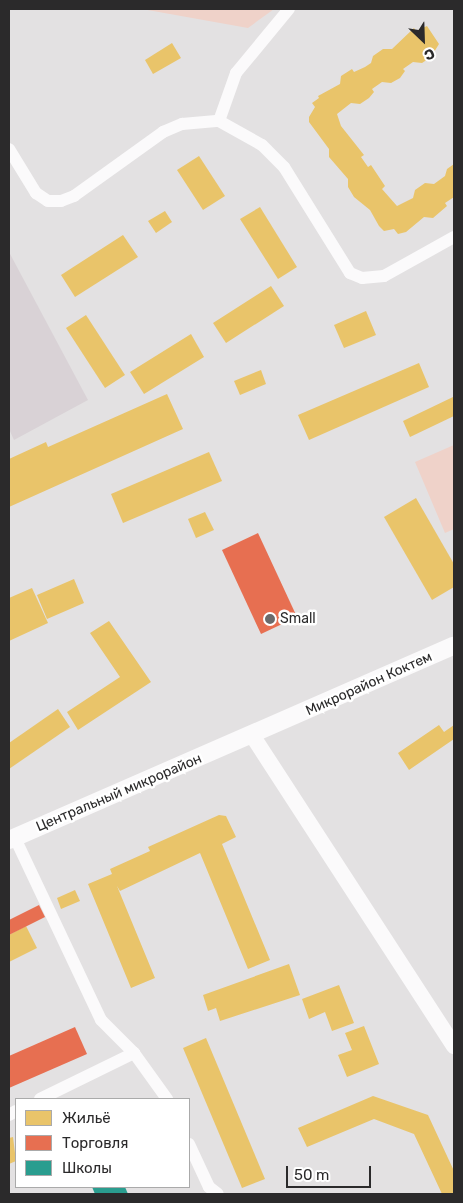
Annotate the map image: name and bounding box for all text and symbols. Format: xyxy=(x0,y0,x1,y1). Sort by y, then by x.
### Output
north arrow xyxy=(398,15,448,65)
text: С xyxy=(421,44,437,64)
place label: Small xyxy=(280,611,316,627)
marker: Small xyxy=(264,613,276,625)
street label: Микрорайон Коктем xyxy=(303,649,435,719)
street label: Центральный микрорайон xyxy=(34,750,204,836)
legend xyxy=(15,1098,190,1188)
text: Жильё xyxy=(62,1109,111,1127)
text: Торговля xyxy=(62,1134,128,1152)
scale bar xyxy=(288,1156,373,1188)
text: Школы xyxy=(62,1159,112,1177)
text: 50 m xyxy=(294,1166,329,1184)

